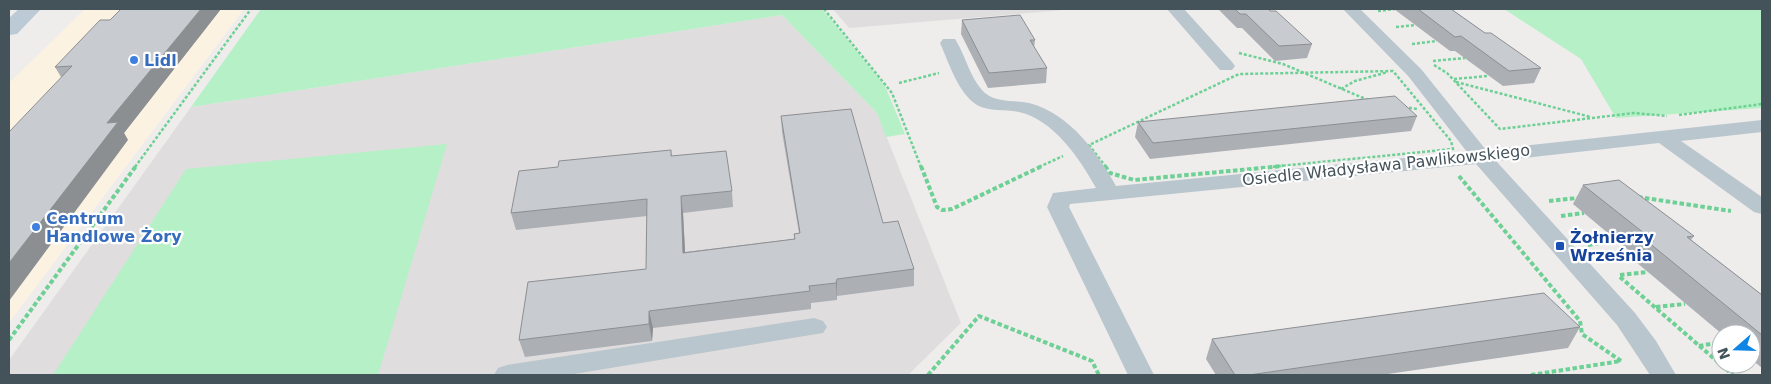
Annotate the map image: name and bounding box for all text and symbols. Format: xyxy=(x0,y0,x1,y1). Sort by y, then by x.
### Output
place label: Lidl xyxy=(144,51,177,70)
marker: Lidl xyxy=(128,54,140,66)
street label: Osiedle Władysława Pawlikowskiego xyxy=(1241,140,1531,190)
place label: Centrum Handlowe Żory xyxy=(46,209,182,246)
marker: Centrum Handlowe Żory xyxy=(30,221,42,233)
place label: Żołnierzy Września xyxy=(1570,228,1654,265)
marker: Żołnierzy Września xyxy=(1554,240,1566,252)
north arrow xyxy=(1711,324,1761,374)
text: N xyxy=(1714,345,1733,362)

